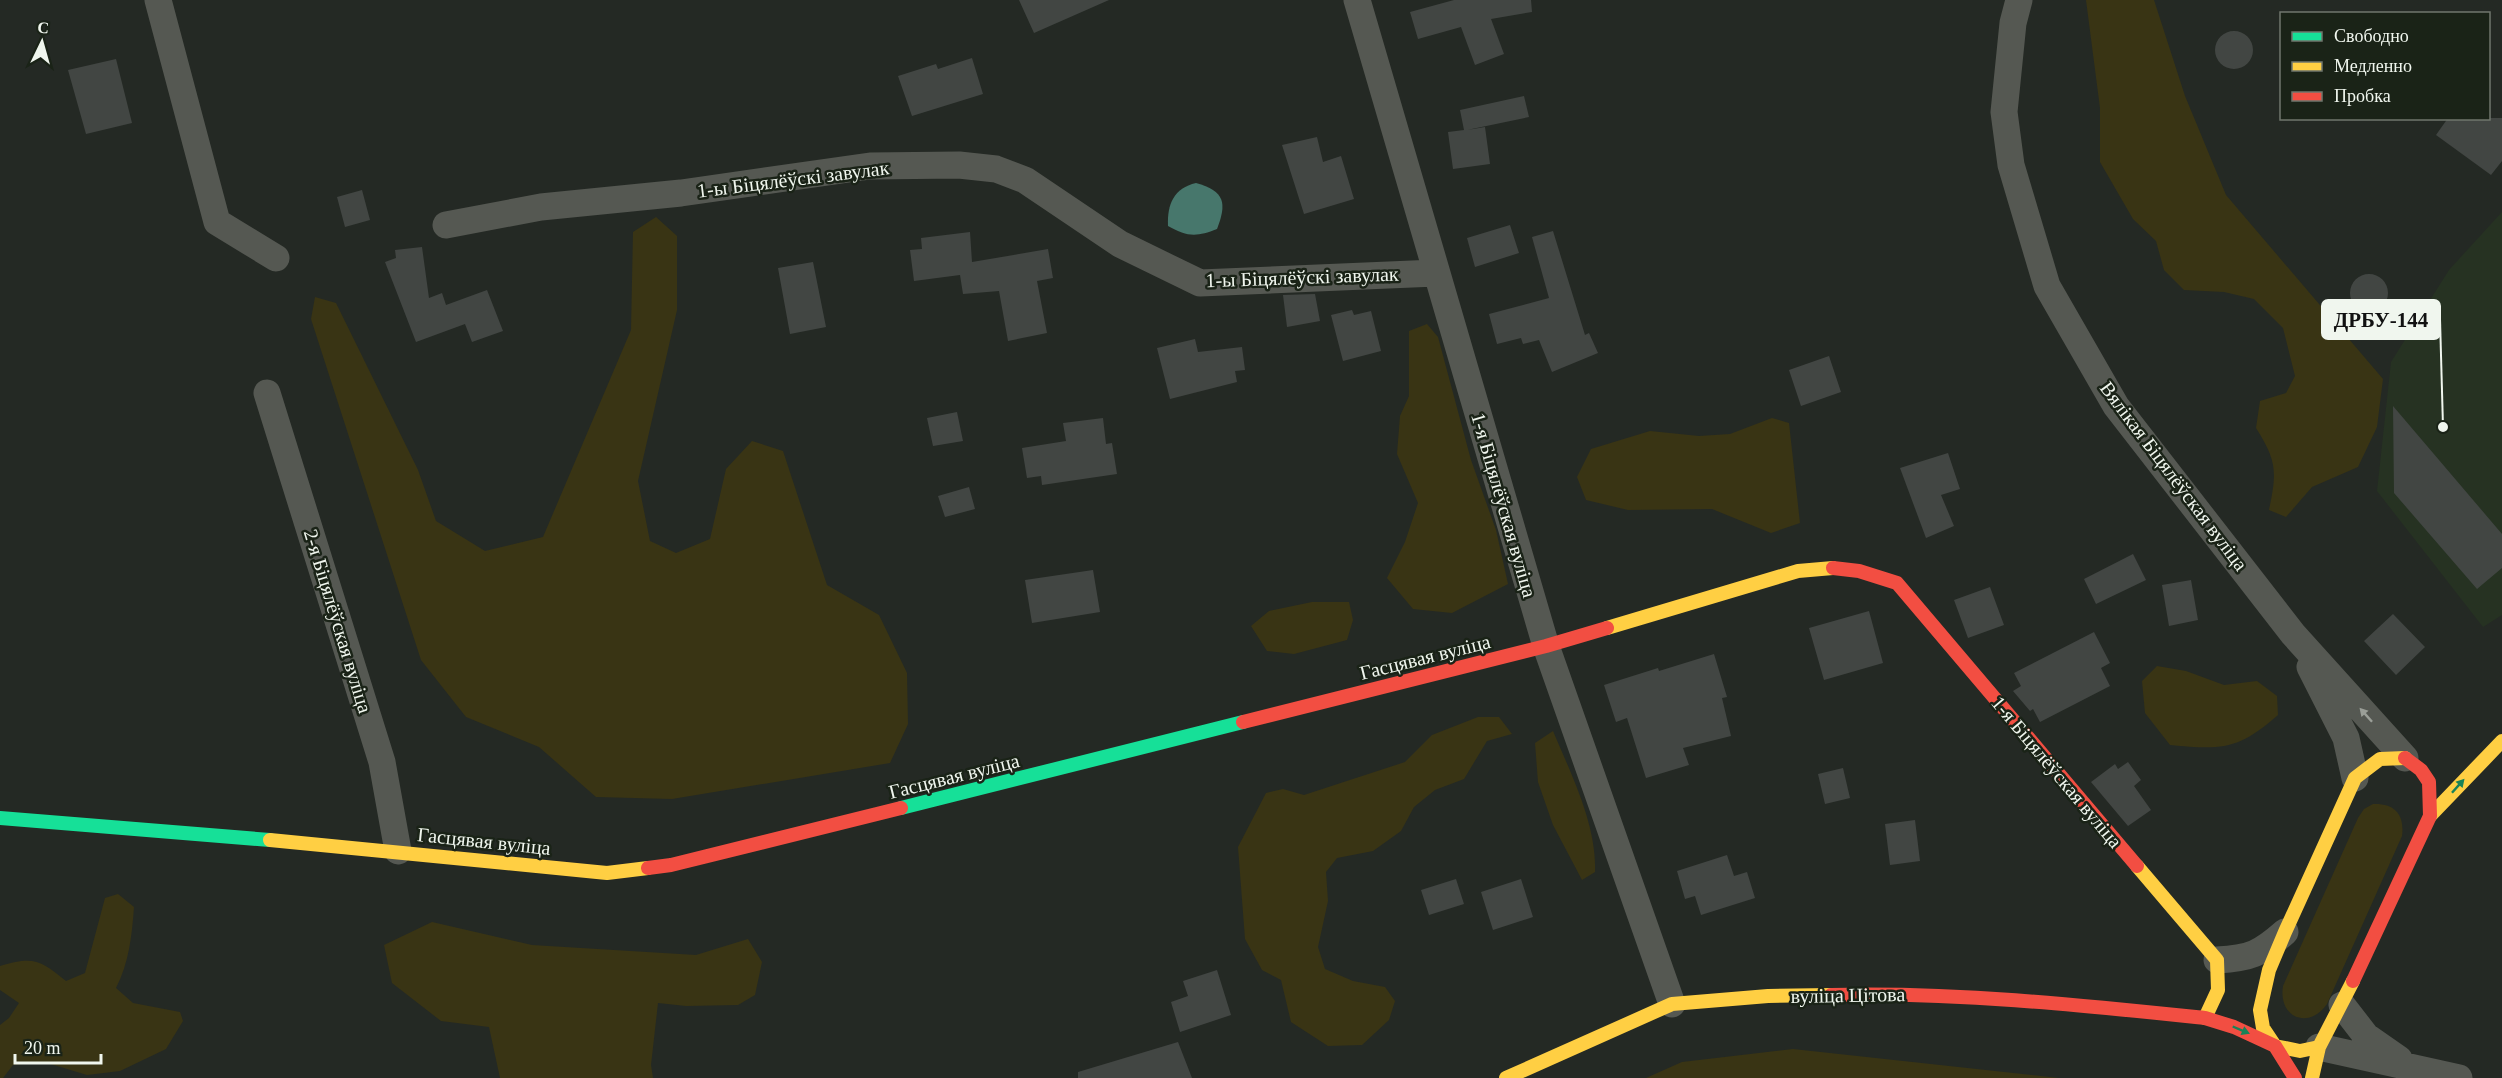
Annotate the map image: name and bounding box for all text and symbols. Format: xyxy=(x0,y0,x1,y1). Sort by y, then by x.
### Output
north arrow xyxy=(12,12,72,72)
legend xyxy=(2280,12,2490,120)
text: С xyxy=(37,19,50,37)
text: Свободно xyxy=(2334,26,2409,46)
text: Медленно xyxy=(2334,56,2412,76)
text: Пробка xyxy=(2334,86,2391,106)
street label: 1-ы Біцялёўскі завулак xyxy=(696,156,891,203)
street label: 1-ы Біцялёўскі завулак xyxy=(1205,263,1399,292)
callout: ДРБУ-144 xyxy=(2322,300,2440,339)
text: ДРБУ-144 xyxy=(2334,308,2429,332)
street label: Вялікая Біцялёўская вуліца xyxy=(2095,377,2252,575)
street label: 1-я Біцялёўская вуліца xyxy=(1466,410,1541,600)
street label: 2-я Біцялёўская вуліца xyxy=(299,526,376,716)
street label: Гасцявая вуліца xyxy=(1357,630,1493,685)
street label: 1-я Біцялёўская вуліца xyxy=(1986,692,2127,853)
one-way arrow xyxy=(2360,708,2373,723)
street label: Гасцявая вуліца xyxy=(886,749,1022,804)
one-way arrow xyxy=(2451,778,2465,793)
street label: Гасцявая вуліца xyxy=(416,823,552,860)
street label: вуліца Цітова xyxy=(1791,983,1906,1008)
one-way arrow xyxy=(2232,1025,2250,1035)
scale bar xyxy=(15,1027,100,1065)
text: 20 m xyxy=(24,1038,61,1058)

